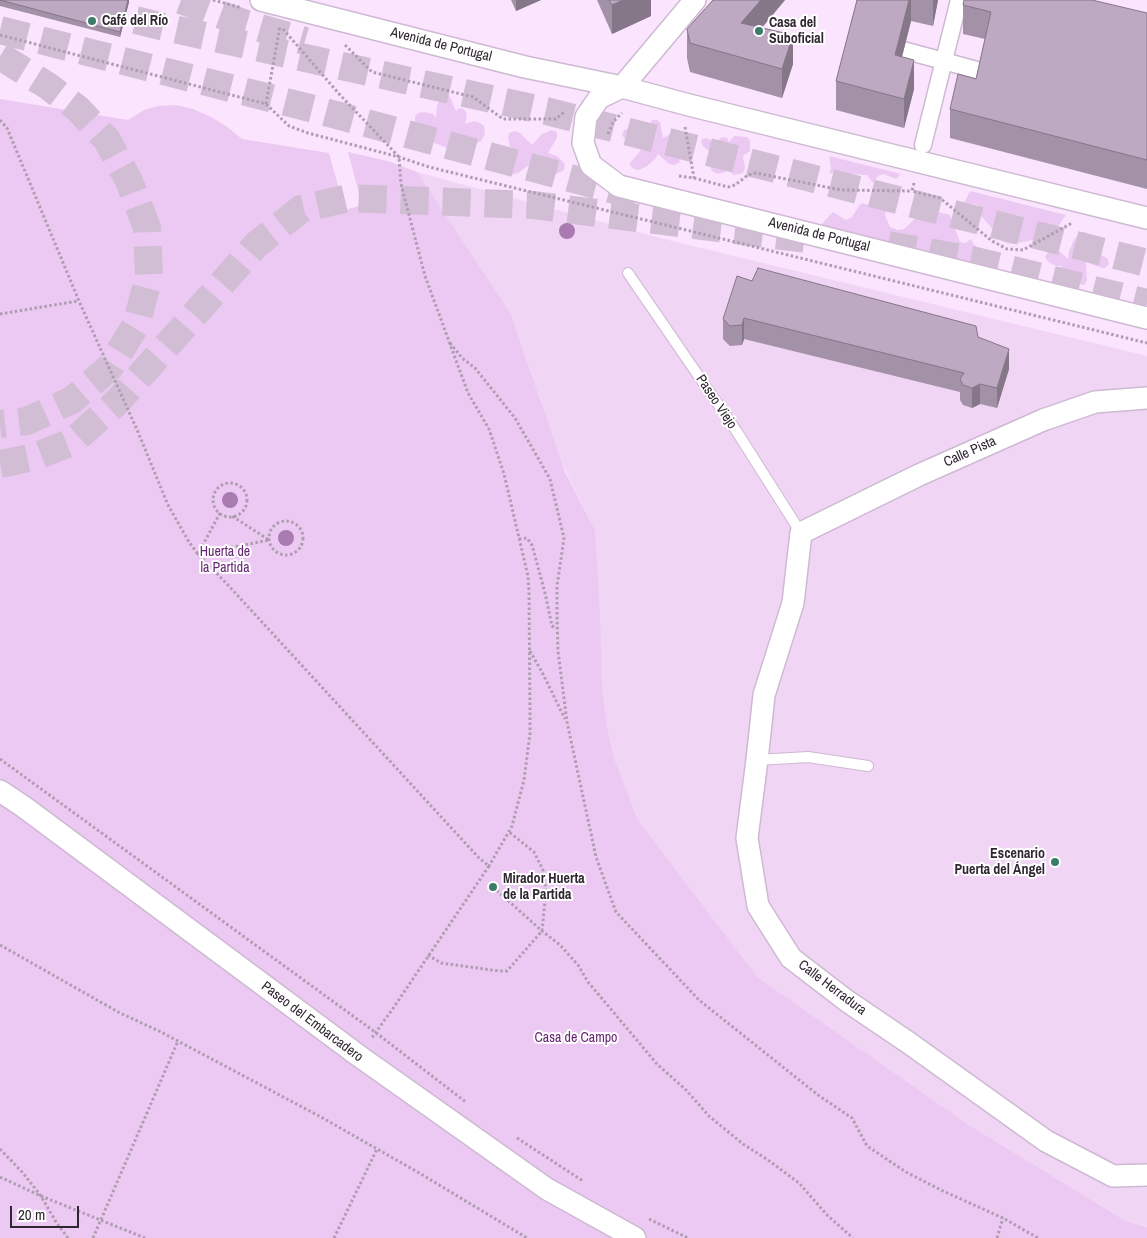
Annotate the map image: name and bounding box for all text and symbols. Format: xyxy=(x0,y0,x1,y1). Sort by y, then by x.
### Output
place label: Café del Río xyxy=(102,13,168,29)
marker: Café del Río xyxy=(86,15,98,27)
place label: Casa del Suboficial xyxy=(769,15,824,48)
street label: Avenida de Portugal xyxy=(389,24,493,66)
marker: Casa del Suboficial xyxy=(753,25,765,37)
street label: Avenida de Portugal xyxy=(767,214,871,256)
street label: Paseo Viejo xyxy=(692,372,740,432)
street label: Calle Pista xyxy=(941,433,999,471)
park label: Huerta de la Partida xyxy=(200,544,250,576)
place label: Escenario Puerta del Ángel xyxy=(954,846,1045,879)
marker: Escenario Puerta del Ángel xyxy=(1049,856,1061,868)
place label: Mirador Huerta de la Partida xyxy=(503,871,585,904)
marker: Mirador Huerta de la Partida xyxy=(487,881,499,893)
street label: Calle Herradura xyxy=(795,957,869,1019)
street label: Paseo del Embarcadero xyxy=(258,978,366,1066)
park label: Casa de Campo xyxy=(535,1030,617,1046)
scale bar xyxy=(12,1196,81,1228)
text: 20 m xyxy=(18,1204,45,1225)

